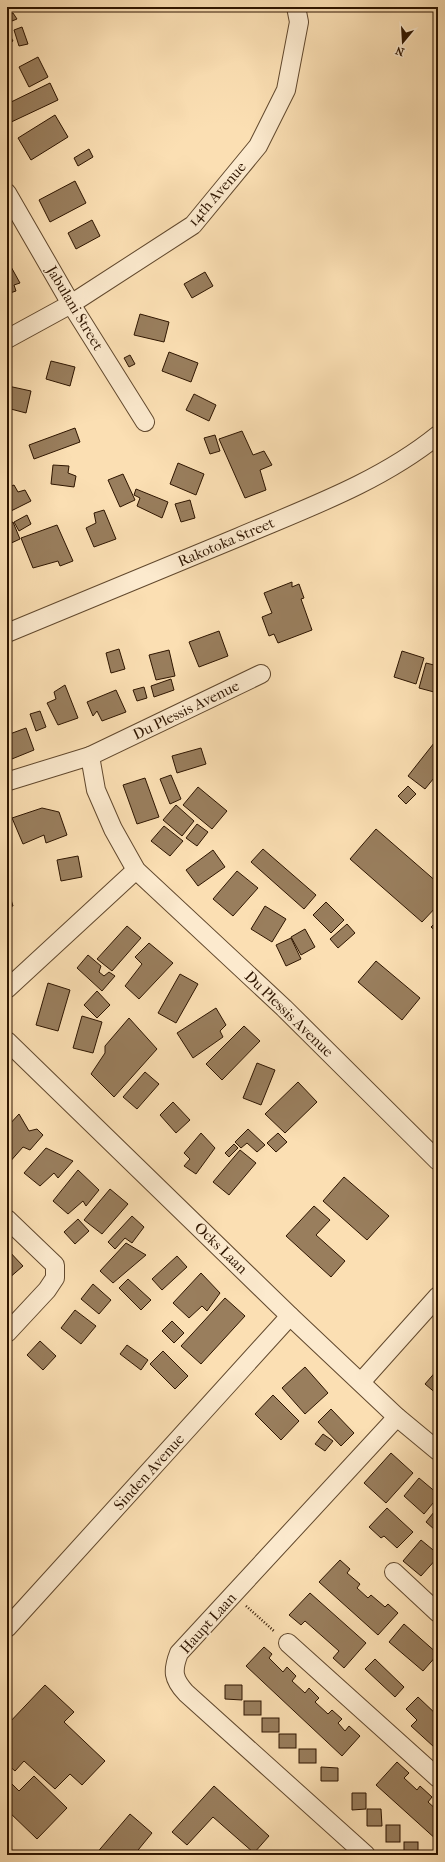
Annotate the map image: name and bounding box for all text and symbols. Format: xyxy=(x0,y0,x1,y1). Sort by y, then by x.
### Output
north arrow xyxy=(383,22,423,62)
text: N xyxy=(393,43,406,59)
street label: 14th Avenue xyxy=(184,158,250,230)
street label: Jabulani Street xyxy=(42,262,108,354)
street label: Rakotoka Street xyxy=(175,513,278,570)
street label: Du Plessis Avenue xyxy=(130,676,243,744)
street label: Du Plessis Avenue xyxy=(241,967,338,1061)
street label: Ocks Laan xyxy=(191,1218,251,1278)
street label: Sinden Avenue xyxy=(110,1430,188,1514)
street label: Haupt Laan xyxy=(176,1589,240,1657)

